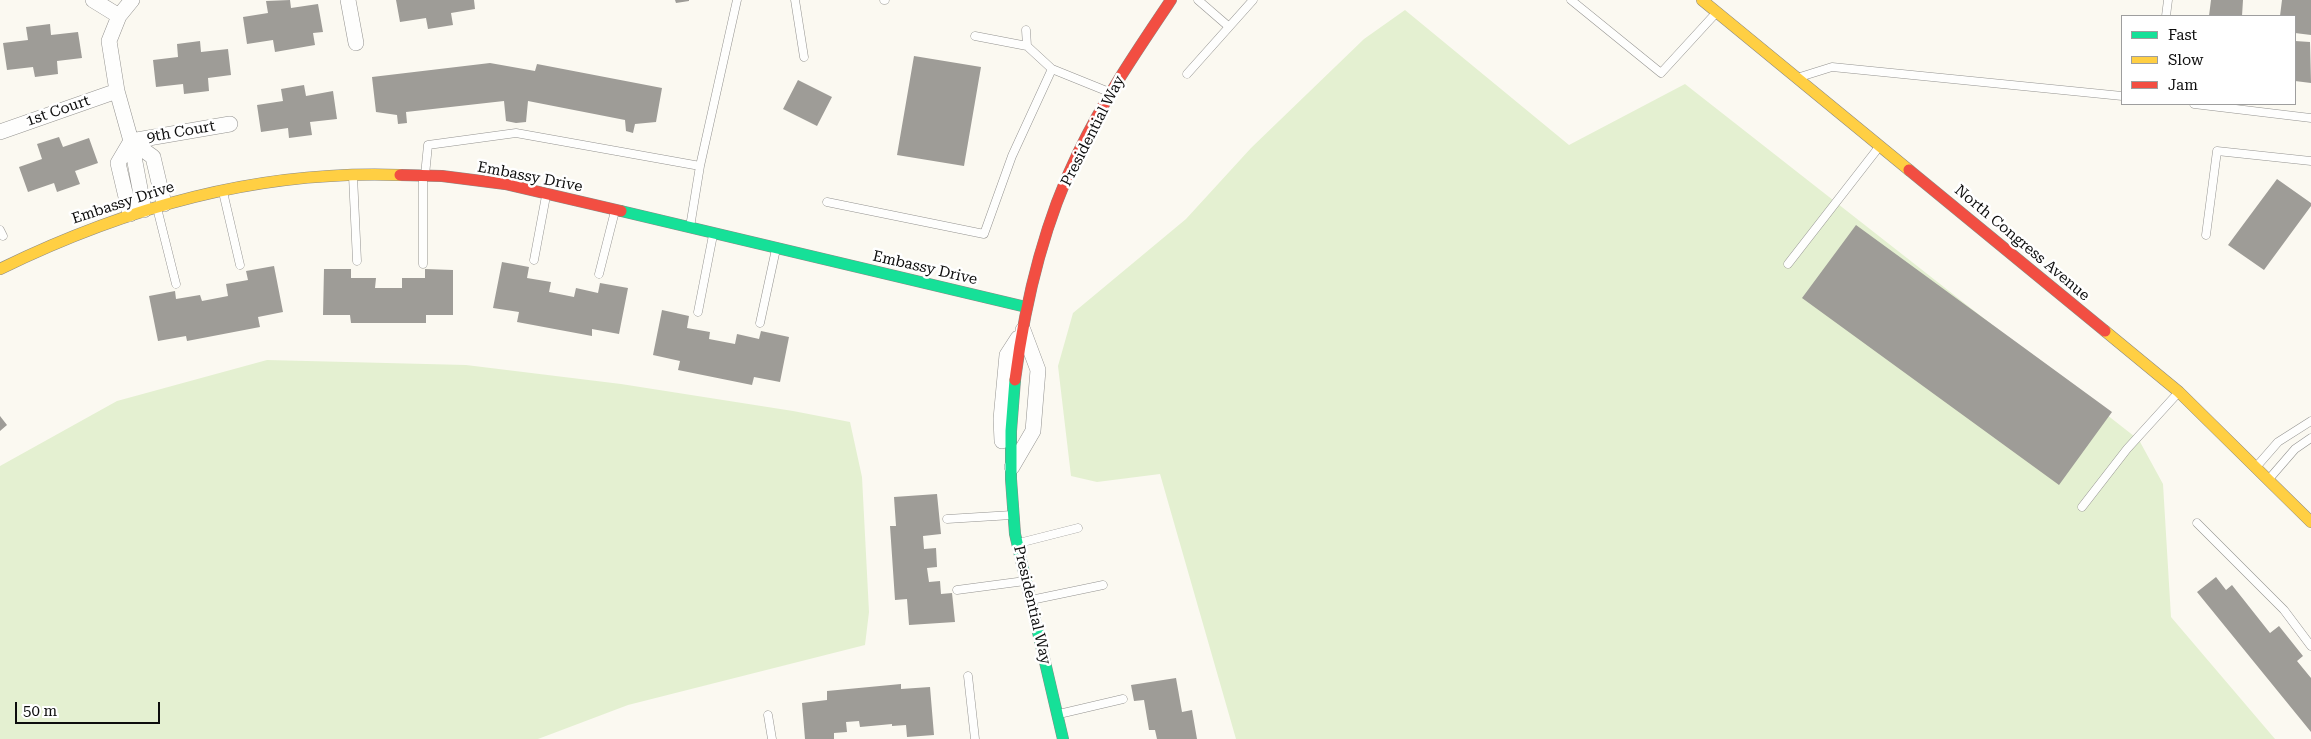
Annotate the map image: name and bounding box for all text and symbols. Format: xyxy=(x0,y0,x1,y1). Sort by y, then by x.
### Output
legend xyxy=(2121,15,2296,105)
text: Fast xyxy=(2168,26,2197,44)
text: Slow xyxy=(2168,51,2203,69)
street label: Presidential Way xyxy=(1057,73,1129,189)
text: Jam xyxy=(2168,76,2198,94)
street label: 1st Court xyxy=(24,92,92,130)
street label: 9th Court xyxy=(146,117,216,147)
street label: Embassy Drive xyxy=(476,158,584,196)
street label: Embassy Drive xyxy=(70,178,176,228)
street label: North Congress Avenue xyxy=(1951,181,2093,305)
street label: Embassy Drive xyxy=(871,247,979,289)
street label: Presidential Way xyxy=(1010,544,1054,666)
scale bar xyxy=(18,692,162,724)
text: 50 m xyxy=(23,702,57,720)

